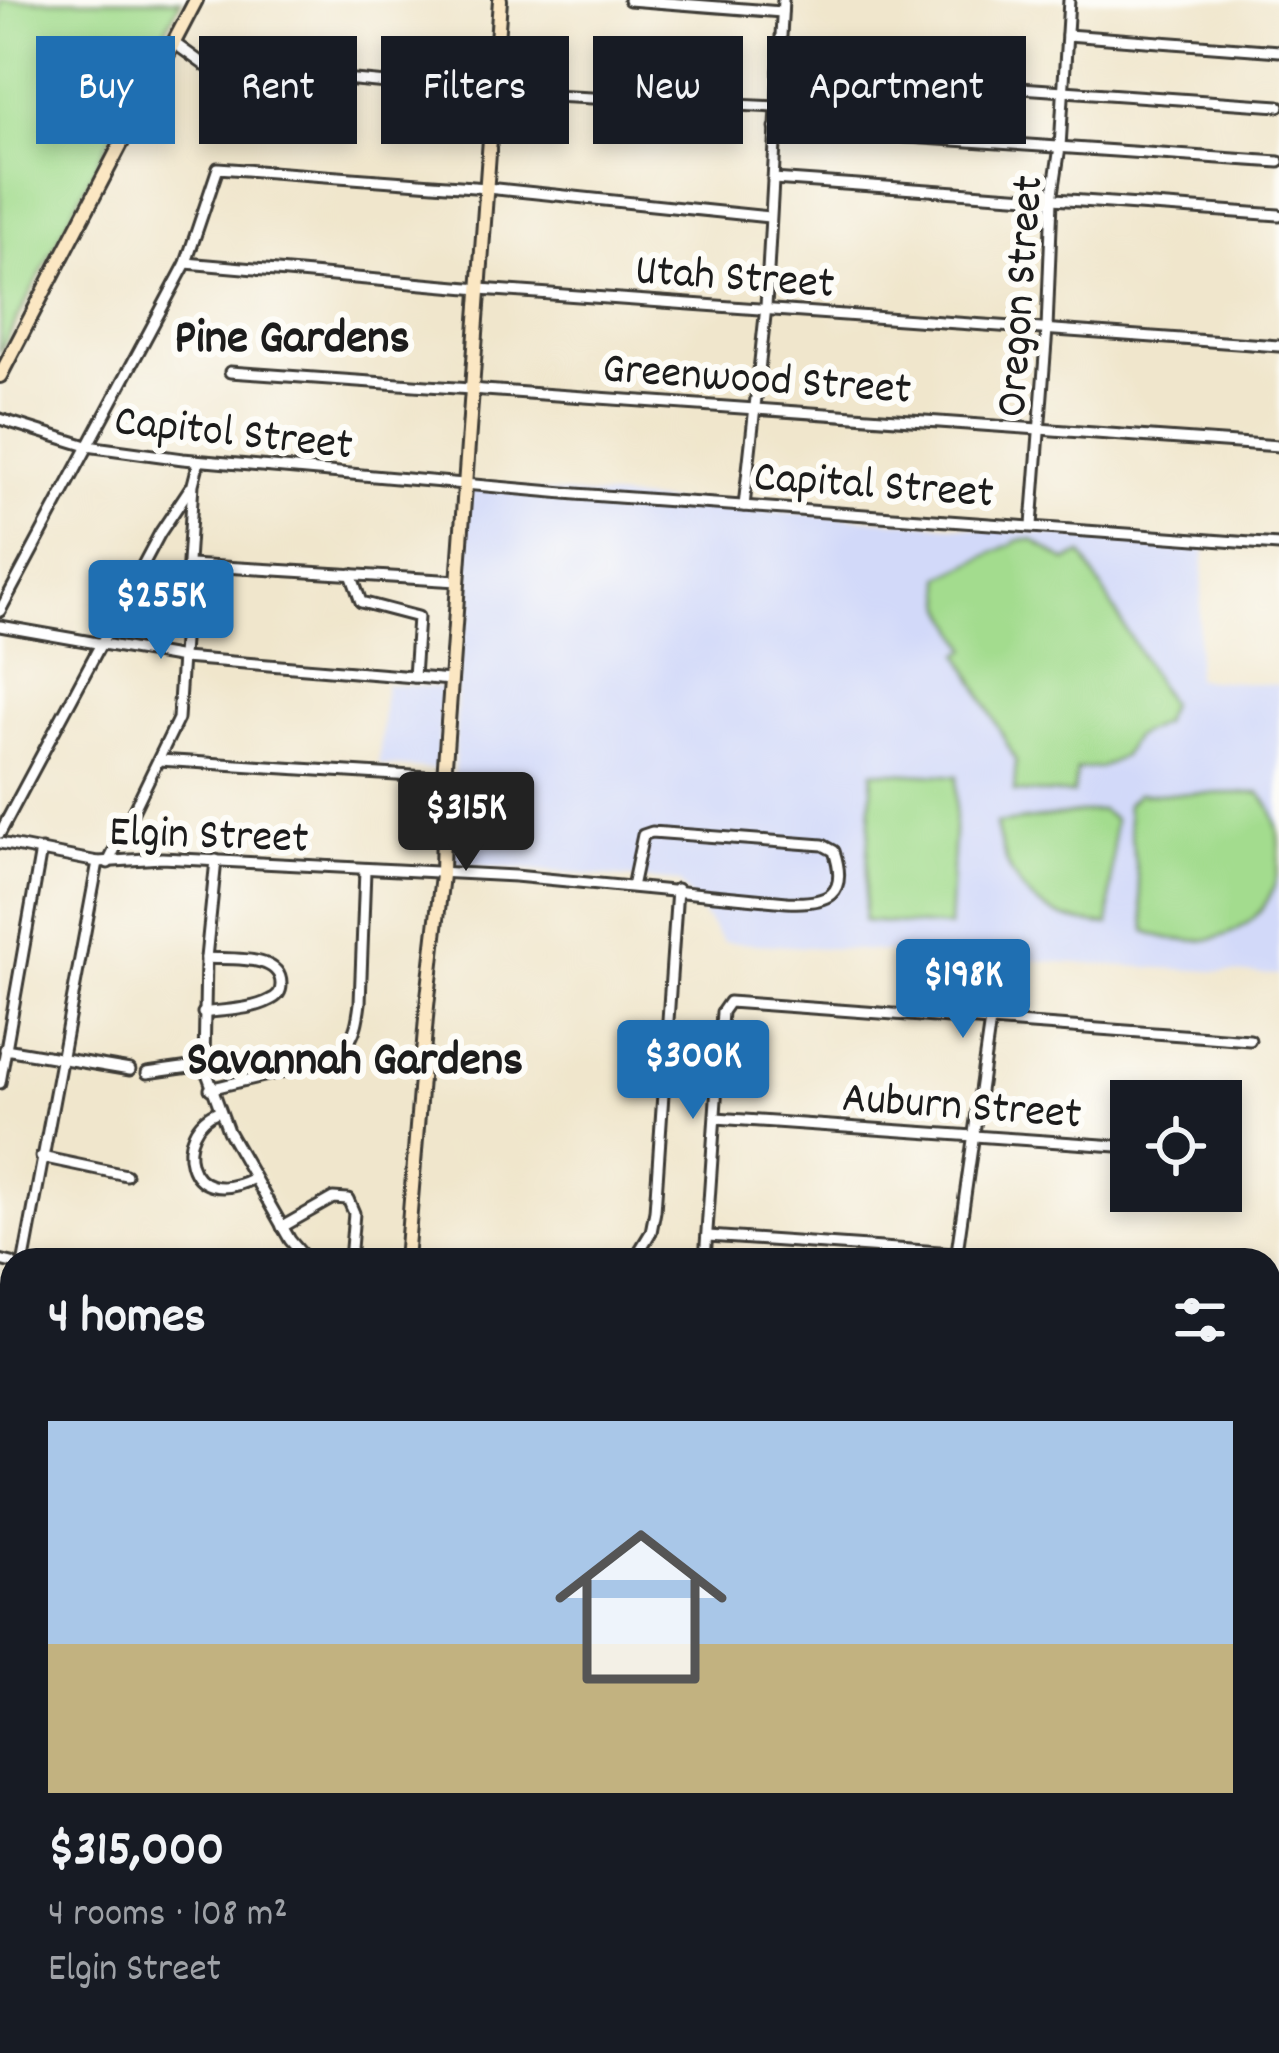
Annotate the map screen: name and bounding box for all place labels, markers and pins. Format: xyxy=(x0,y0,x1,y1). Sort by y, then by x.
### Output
pin: $255K xyxy=(77,560,245,662)
pin: $315K xyxy=(382,772,550,874)
pin: $198K xyxy=(879,939,1047,1041)
pin: $300K xyxy=(609,1020,777,1122)

